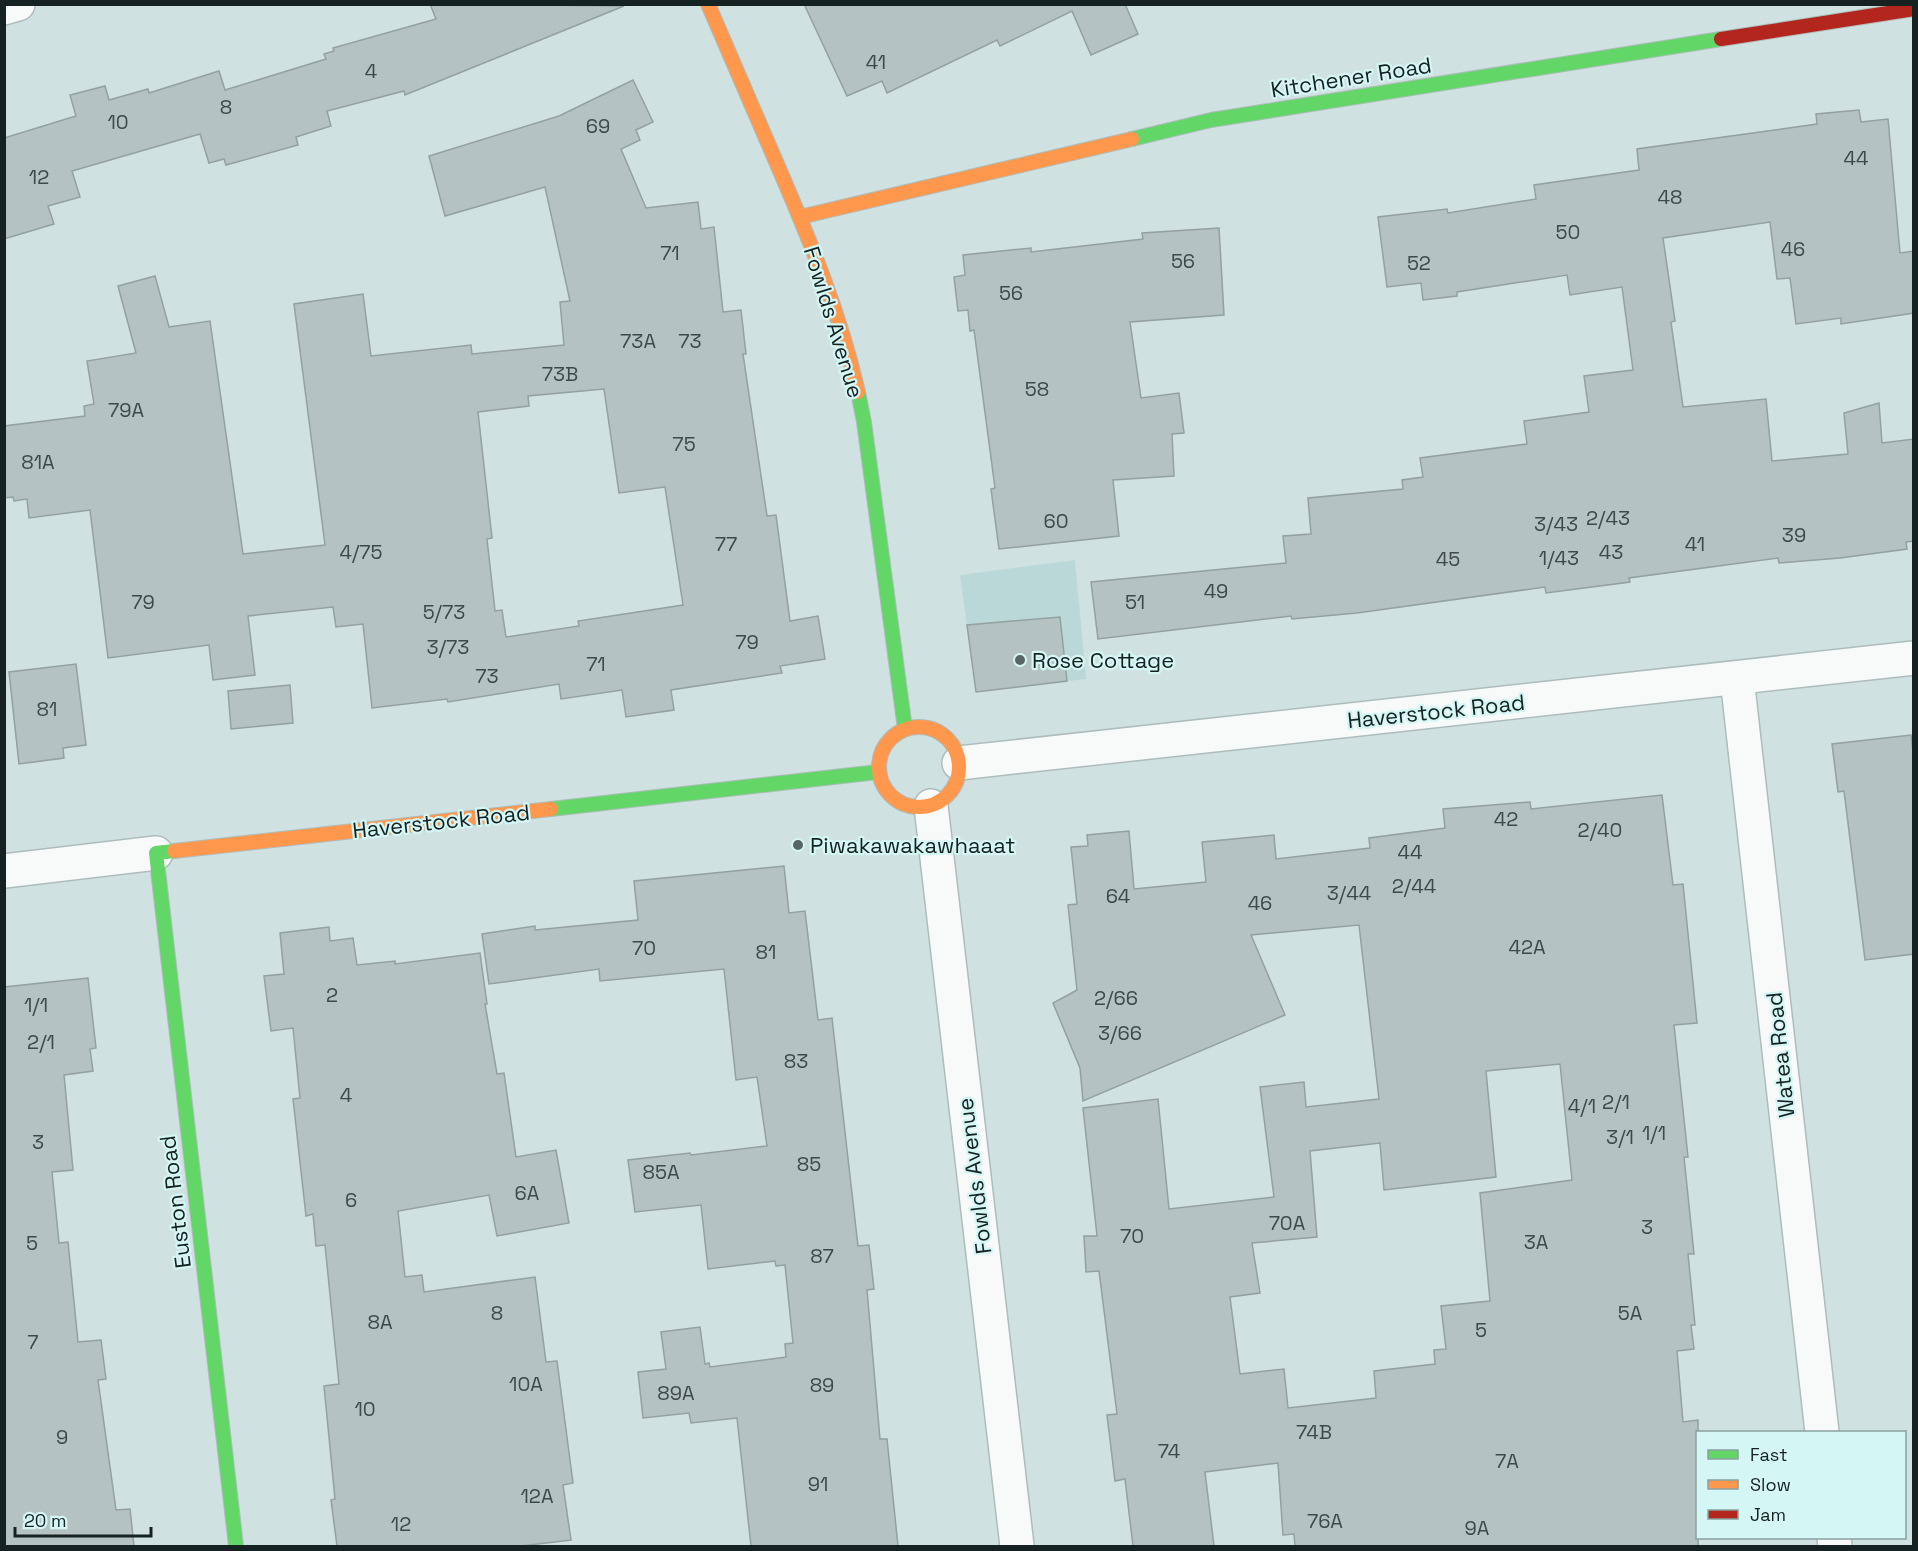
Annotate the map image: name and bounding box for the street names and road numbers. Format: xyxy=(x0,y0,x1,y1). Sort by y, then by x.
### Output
street label: Kitchener Road xyxy=(1268,50,1434,104)
street label: Fowlds Avenue xyxy=(798,243,870,401)
street label: Haverstock Road xyxy=(1346,688,1526,734)
street label: Haverstock Road xyxy=(351,798,531,844)
street label: Watea Road xyxy=(1759,991,1801,1119)
street label: Fowlds Avenue xyxy=(951,1096,997,1256)
street label: Euston Road xyxy=(153,1134,197,1270)

